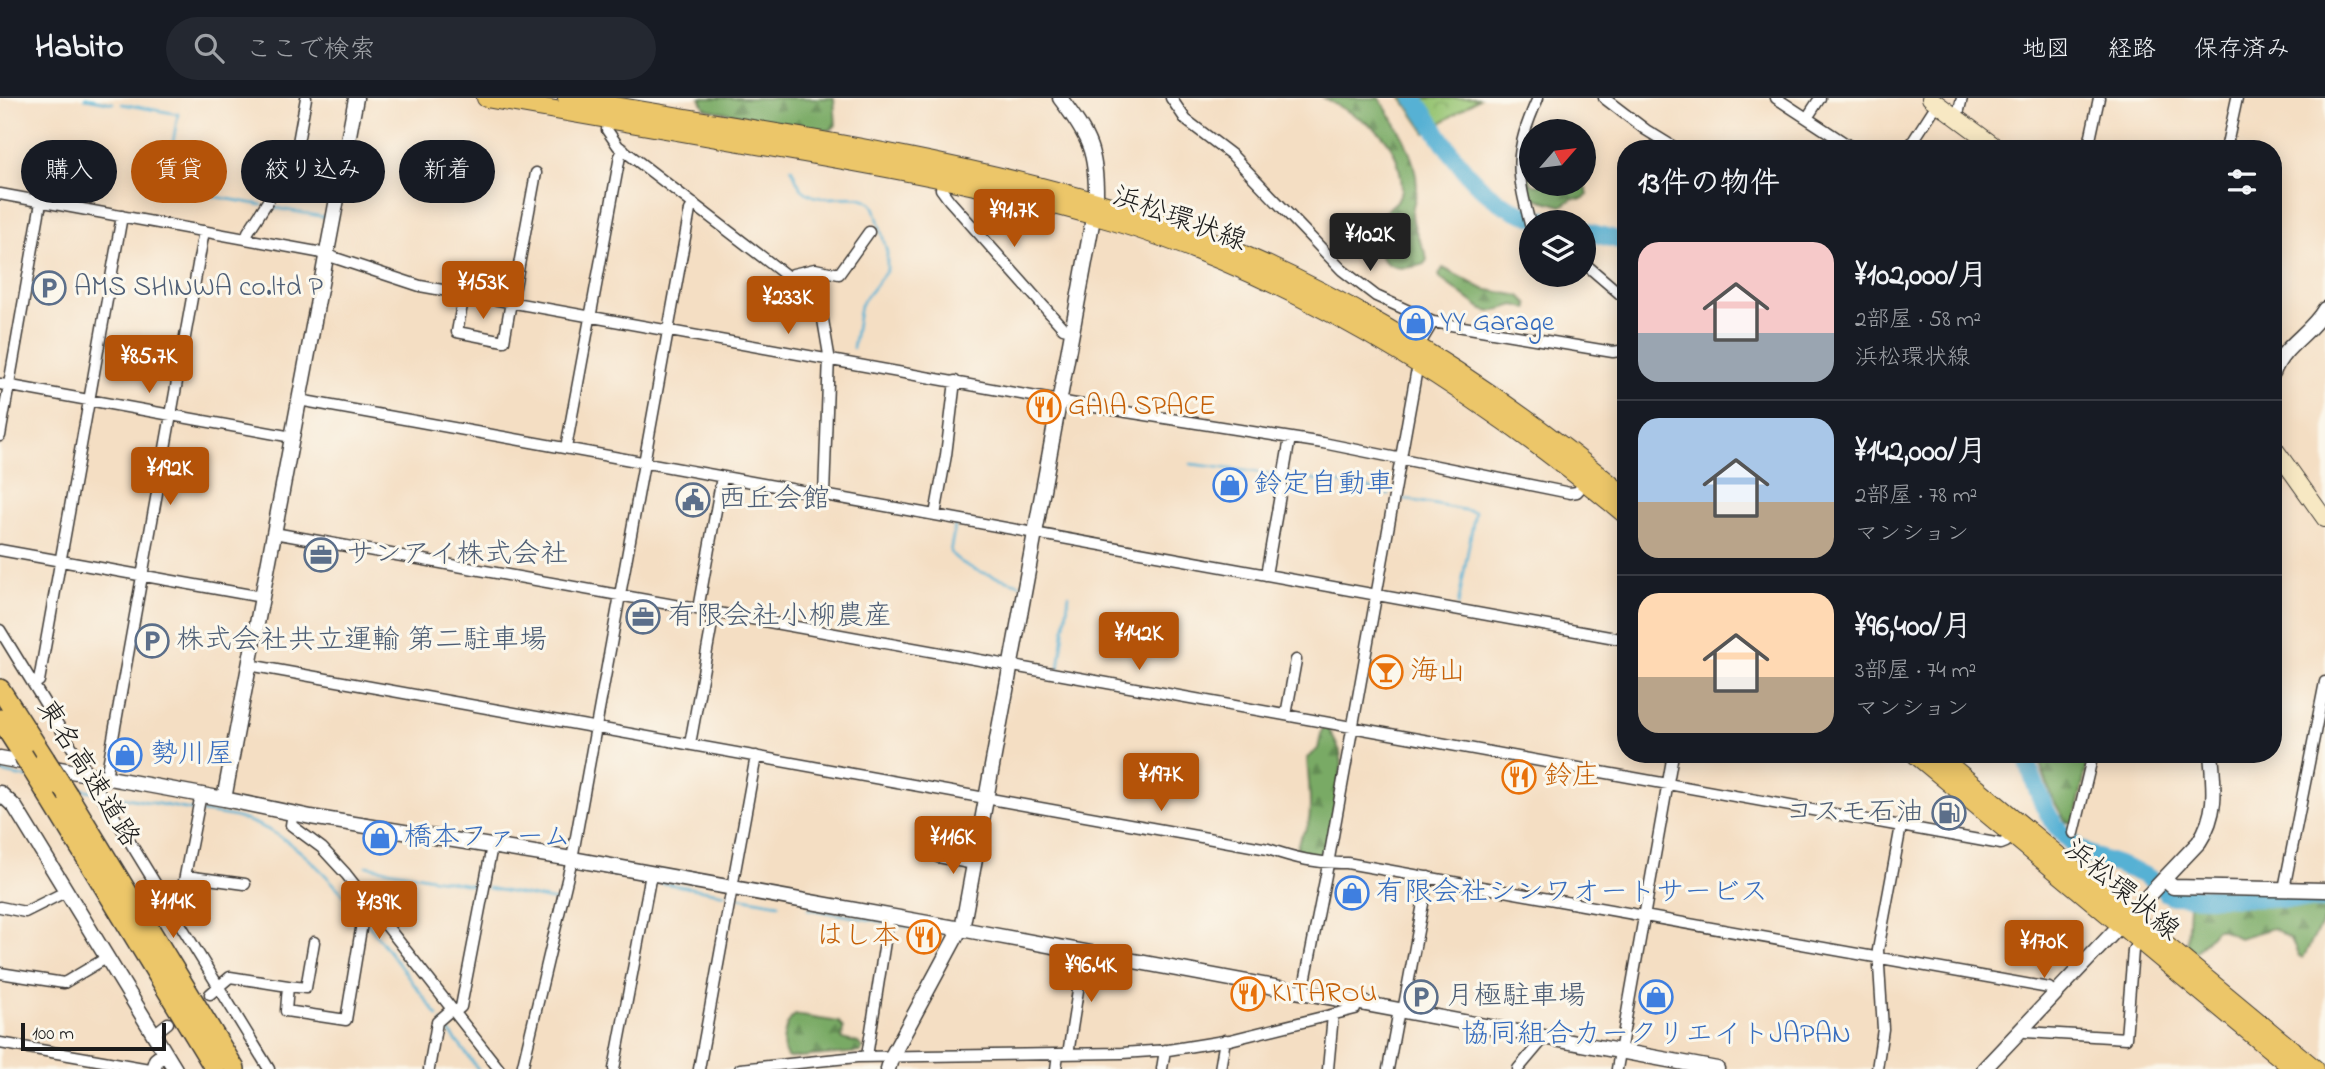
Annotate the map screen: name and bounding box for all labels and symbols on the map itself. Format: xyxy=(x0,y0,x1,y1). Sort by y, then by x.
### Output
north arrow xyxy=(1519,119,1596,196)
street label: 浜松環状線 xyxy=(1106,177,1252,263)
pin: ¥91.7K xyxy=(957,190,1071,249)
pin: ¥102K xyxy=(1321,214,1419,273)
pin: ¥153K xyxy=(434,262,532,321)
place label: AMS SHINWA co.ltd P xyxy=(74,268,323,309)
parking icon: AMS SHINWA co.ltd P xyxy=(30,269,68,307)
pin: ¥233K xyxy=(739,276,837,336)
place label: YY Garage xyxy=(1440,303,1555,344)
shop icon: YY Garage xyxy=(1397,304,1435,342)
pin: ¥85.7K xyxy=(92,336,206,395)
place label: GAIA SPACE xyxy=(1068,387,1216,428)
restaurant icon: GAIA SPACE xyxy=(1025,388,1063,426)
pin: ¥192K xyxy=(121,448,219,507)
place label: 鈴定自動車 xyxy=(1254,465,1394,506)
shop icon: 鈴定自動車 xyxy=(1211,466,1249,504)
place label: 西丘会館 xyxy=(718,480,830,521)
public building icon: 西丘会館 xyxy=(674,481,712,519)
place label: サンアイ株式会社 xyxy=(346,535,568,576)
office icon: サンアイ株式会社 xyxy=(302,536,340,574)
place label: 有限会社小柳農産 xyxy=(668,597,892,638)
office icon: 有限会社小柳農産 xyxy=(624,598,662,636)
pin: ¥142K xyxy=(1090,612,1188,672)
place label: 株式会社共立運輸 第二駐車場 xyxy=(176,621,547,662)
parking icon: 株式会社共立運輸 第二駐車場 xyxy=(133,622,171,660)
place label: 海山 xyxy=(1410,652,1466,693)
bar icon: 海山 xyxy=(1367,653,1405,691)
street label: 東名高速道路 xyxy=(25,692,149,856)
place label: 勢川屋 xyxy=(150,735,234,776)
shop icon: 勢川屋 xyxy=(106,736,144,774)
pin: ¥197K xyxy=(1112,754,1210,813)
place label: 鈴庄 xyxy=(1544,757,1600,798)
restaurant icon: 鈴庄 xyxy=(1500,758,1538,796)
place label: コスモ石油 xyxy=(1785,793,1924,834)
fuel station icon: コスモ石油 xyxy=(1930,794,1968,832)
pin: ¥116K xyxy=(904,816,1002,876)
place label: 橋本ファーム xyxy=(404,818,571,859)
shop icon: 橋本ファーム xyxy=(361,819,399,857)
street label: 浜松環状線 xyxy=(2054,830,2188,952)
place label: 有限会社シンワオートサービス xyxy=(1376,873,1768,914)
shop icon: 有限会社シンワオートサービス xyxy=(1333,874,1371,912)
pin: ¥114K xyxy=(124,880,222,940)
pin: ¥139K xyxy=(330,882,428,941)
place label: はし本 xyxy=(816,917,900,958)
restaurant icon: はし本 xyxy=(905,918,943,956)
pin: ¥170K xyxy=(1995,920,2093,980)
pin: ¥96.4K xyxy=(1034,944,1148,1004)
place label: KITAROU xyxy=(1272,974,1377,1015)
restaurant icon: KITAROU xyxy=(1229,975,1267,1013)
place label: 月極駐車場 xyxy=(1446,977,1586,1018)
parking icon: 月極駐車場 xyxy=(1402,978,1440,1016)
shop icon: 協同組合カークリエイトJAPAN xyxy=(1637,978,1675,1016)
place label: 協同組合カークリエイトJAPAN xyxy=(1461,1015,1851,1056)
scale bar xyxy=(21,1020,166,1052)

